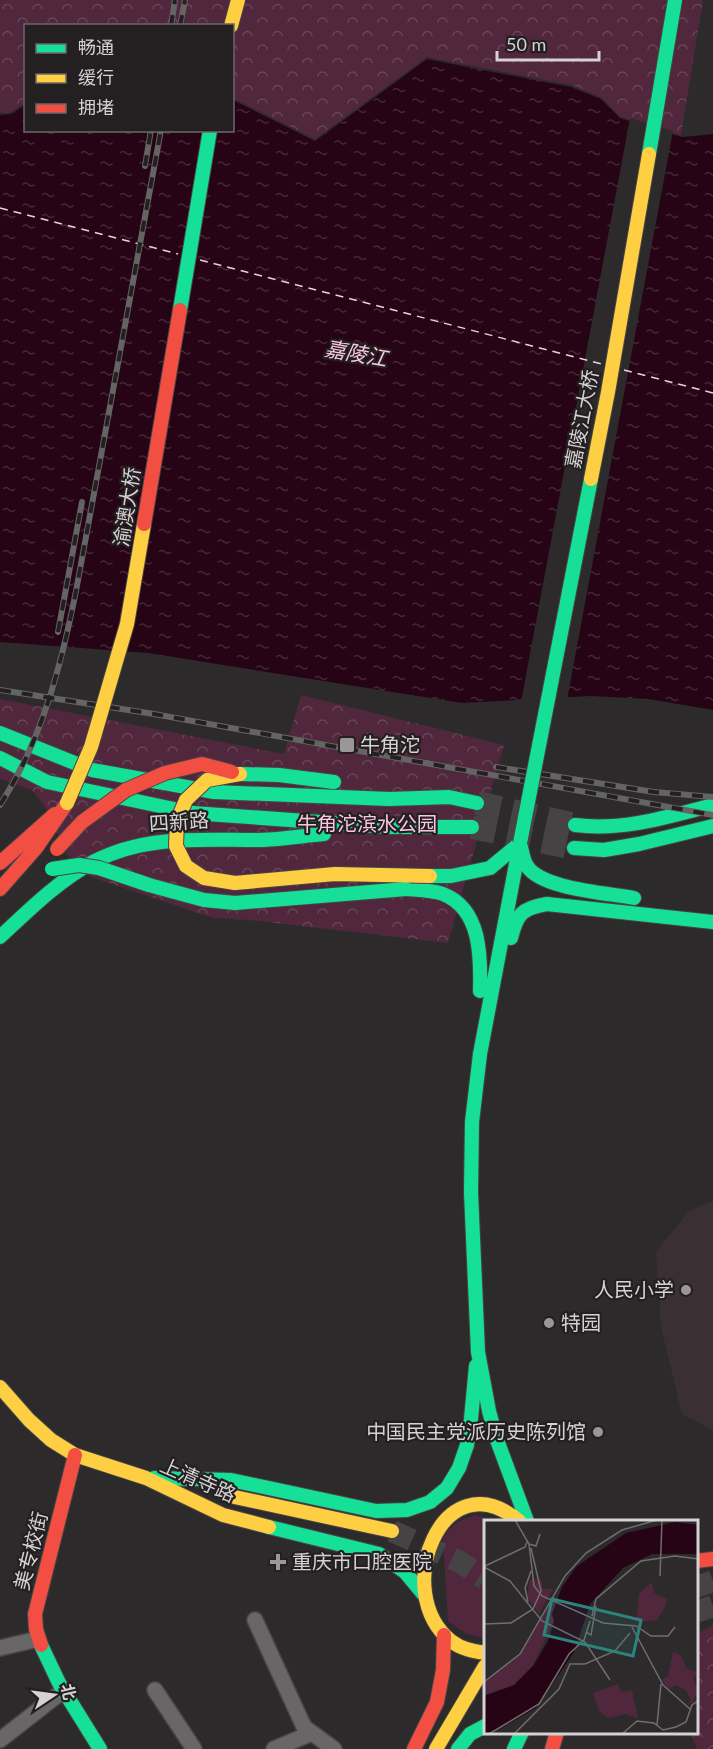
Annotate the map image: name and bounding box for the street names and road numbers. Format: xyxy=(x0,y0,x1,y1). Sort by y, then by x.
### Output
street label: 嘉陵江大桥 xyxy=(560,367,602,470)
street label: 渝澳大桥 xyxy=(108,465,144,548)
street label: 四新路 xyxy=(148,807,210,835)
street label: 上清寺路 xyxy=(157,1452,240,1506)
street label: 美专校街 xyxy=(9,1509,51,1592)

